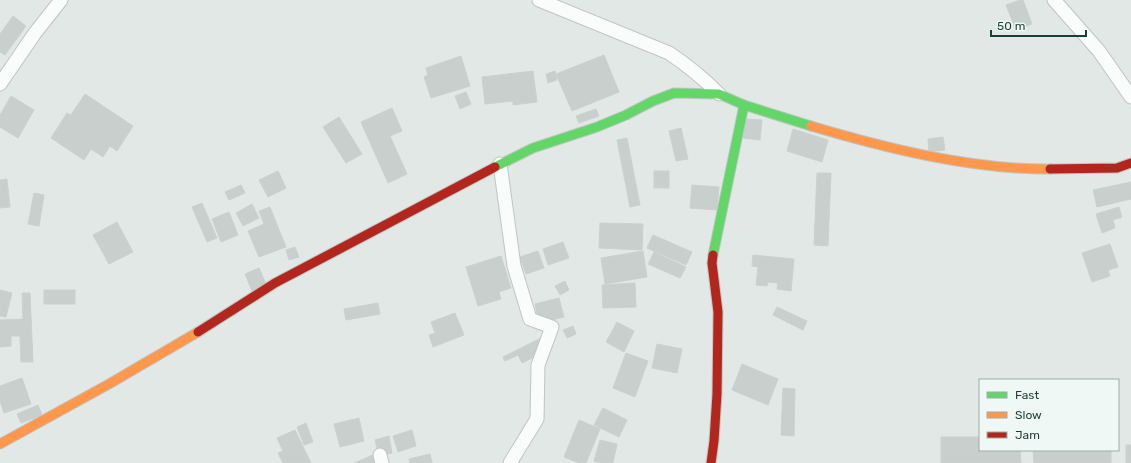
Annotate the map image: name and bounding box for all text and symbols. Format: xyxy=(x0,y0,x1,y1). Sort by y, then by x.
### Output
scale bar xyxy=(991,12,1086,38)
text: 50 m xyxy=(997,19,1025,33)
legend xyxy=(979,379,1119,451)
text: Fast xyxy=(1015,388,1039,402)
text: Slow xyxy=(1015,408,1042,422)
text: Jam xyxy=(1015,428,1040,442)

